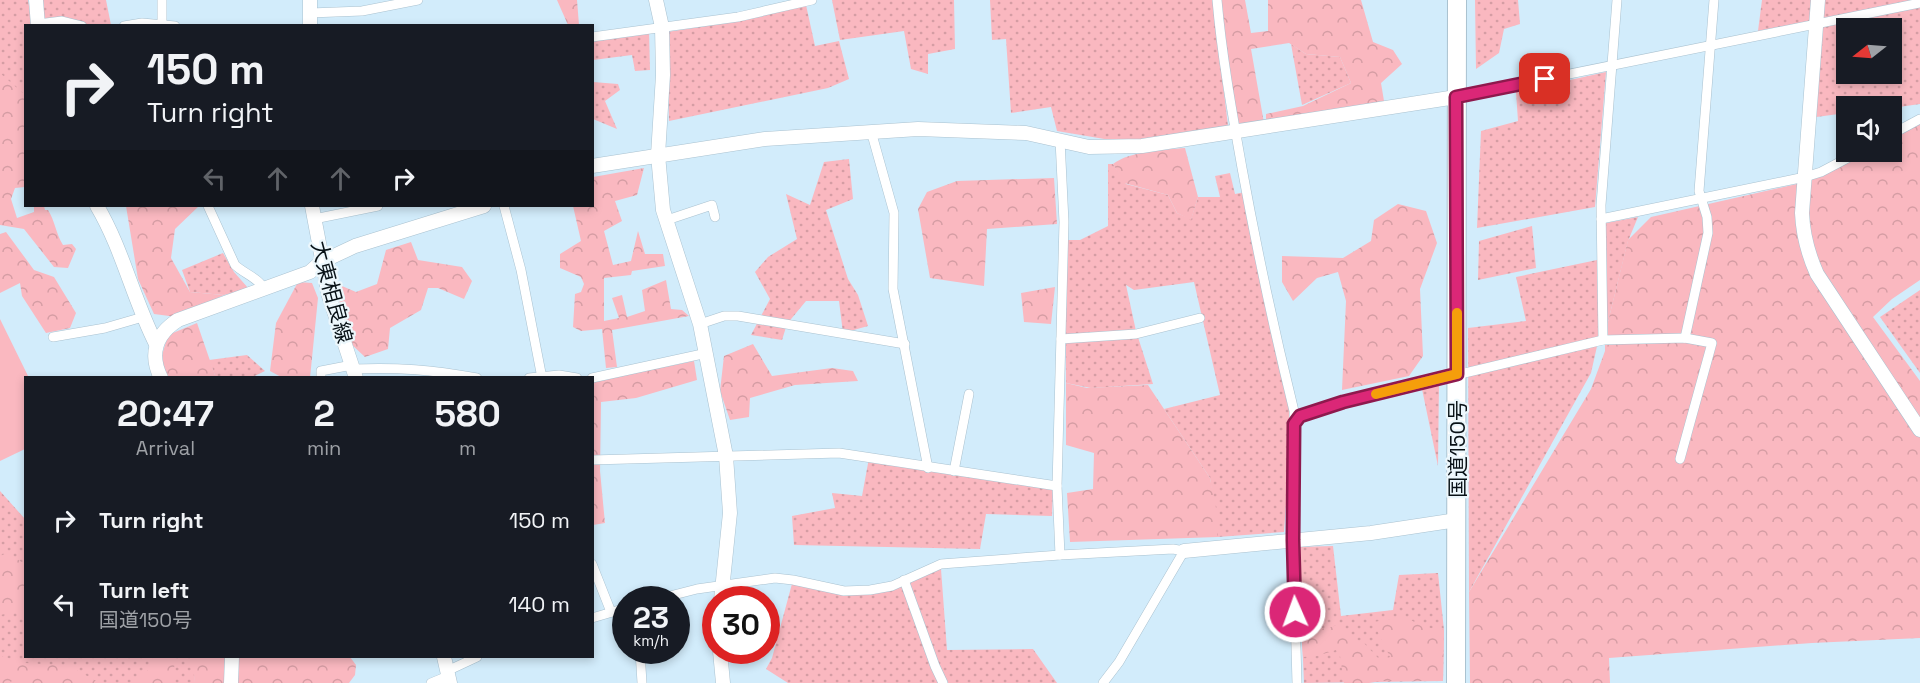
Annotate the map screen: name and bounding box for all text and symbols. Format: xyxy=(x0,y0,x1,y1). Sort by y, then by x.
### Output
north arrow xyxy=(1836,18,1902,84)
map controls xyxy=(1836,18,1902,162)
text: 150 m xyxy=(147,43,265,96)
icon: right xyxy=(48,48,126,126)
pin xyxy=(1519,53,1570,104)
icon: arrive xyxy=(1528,62,1561,95)
text: Turn right xyxy=(147,95,274,130)
button: sound xyxy=(1836,96,1902,162)
icon: left xyxy=(198,162,231,195)
icon: ahead xyxy=(261,162,294,195)
icon: ahead xyxy=(324,162,357,195)
icon: right xyxy=(387,162,420,195)
street label: 大東相良線 xyxy=(305,238,359,346)
text: 20:47 xyxy=(117,391,214,437)
text: 2 xyxy=(313,391,335,437)
text: 580 xyxy=(434,391,501,437)
street label: 国道150号 xyxy=(1444,400,1471,498)
text: Arrival xyxy=(136,435,195,461)
text: min xyxy=(307,435,341,461)
text: m xyxy=(459,435,476,461)
icon: right xyxy=(48,504,81,537)
text: Turn right xyxy=(99,506,204,534)
text: 150 m xyxy=(509,506,570,534)
text: Turn left xyxy=(99,576,189,604)
position arrow xyxy=(1263,580,1327,644)
speed limit sign: 30 xyxy=(702,586,780,664)
icon: left xyxy=(48,588,81,621)
text: 140 m xyxy=(508,590,570,618)
text: 23 xyxy=(633,598,669,637)
text: 国道150号 xyxy=(99,607,192,633)
text: km/h xyxy=(633,631,669,650)

